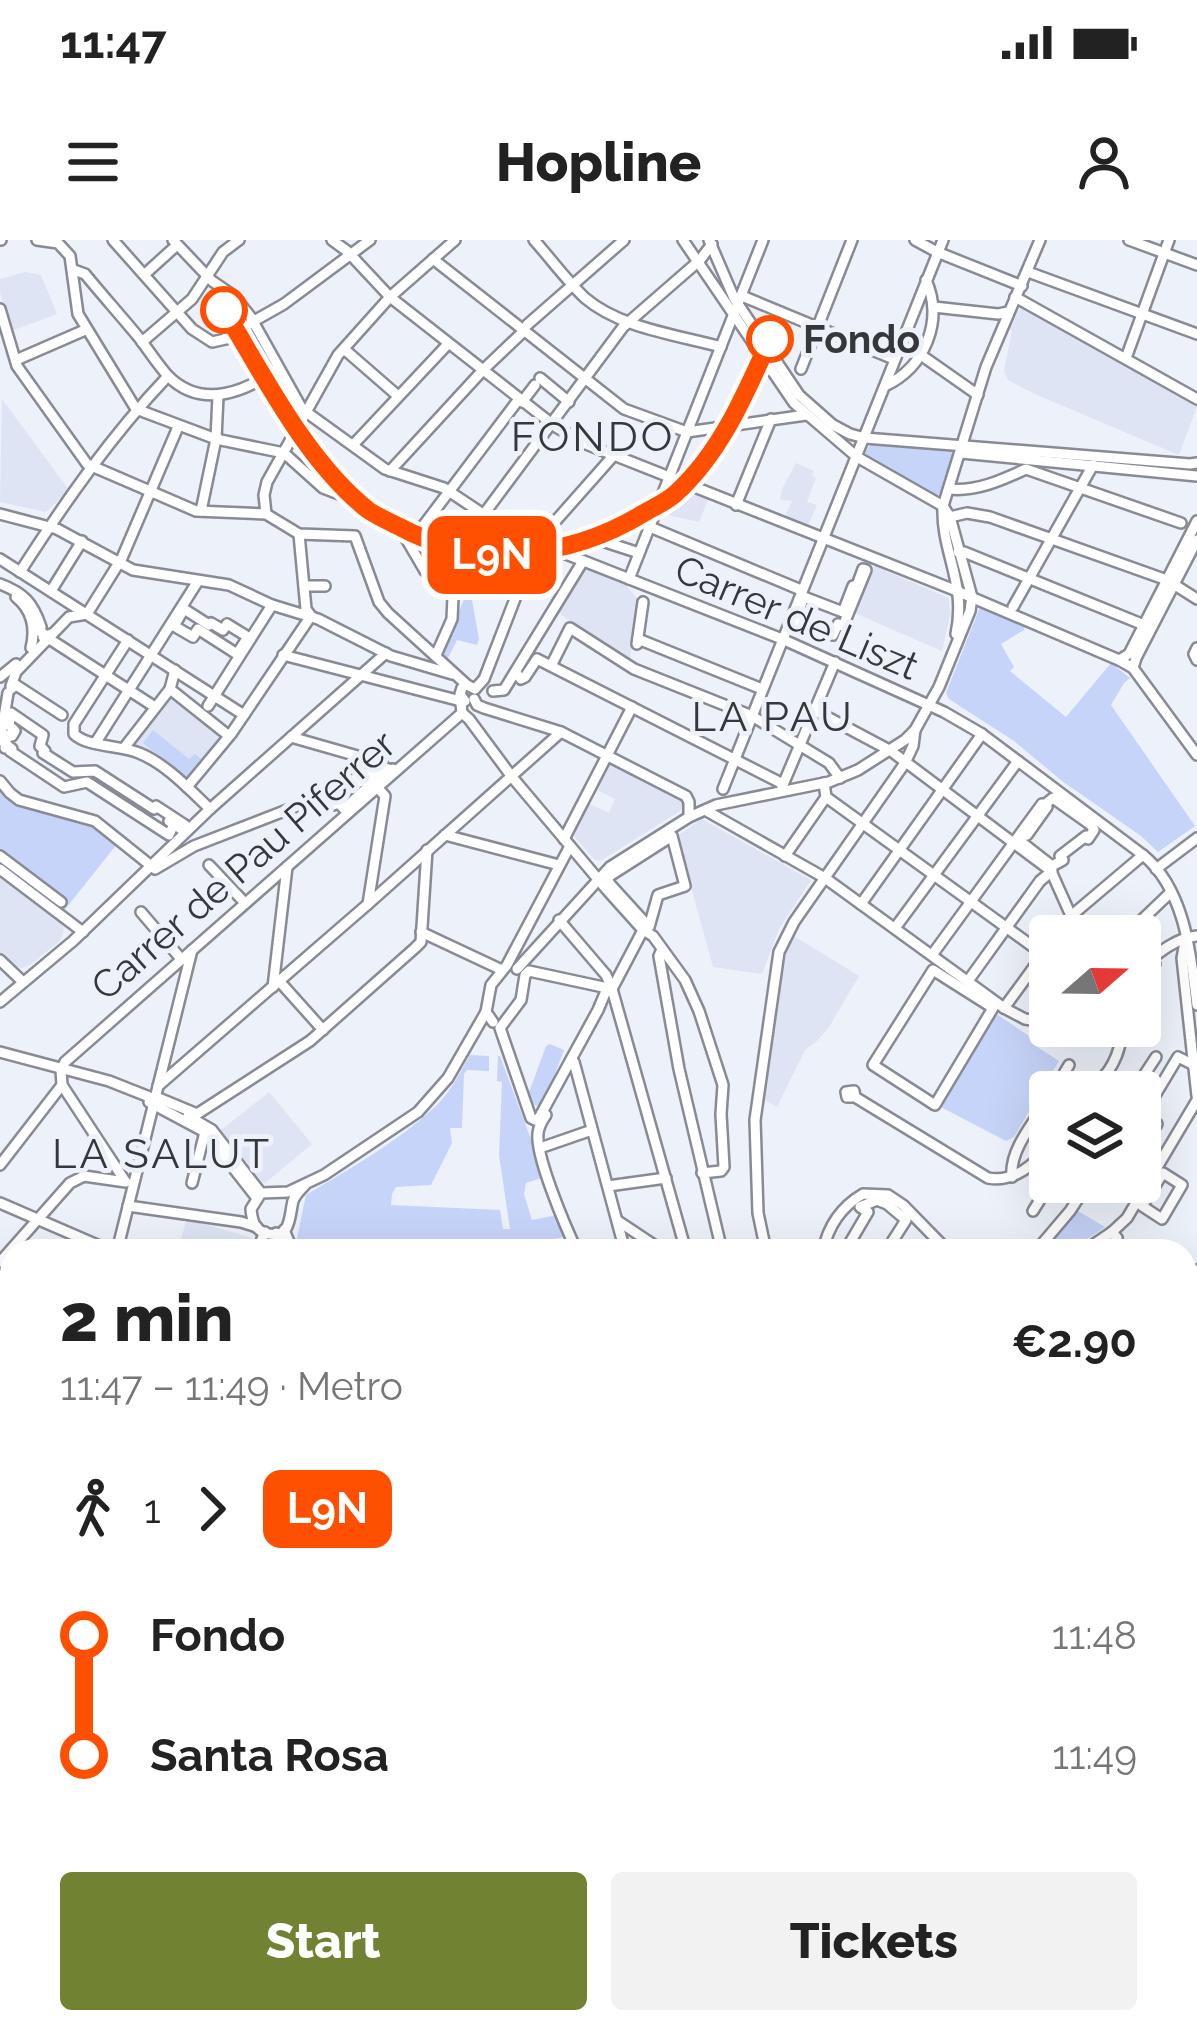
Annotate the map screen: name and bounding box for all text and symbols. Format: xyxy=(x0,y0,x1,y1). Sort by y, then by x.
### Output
text: 11:47 xyxy=(60,16,167,69)
icon: menu xyxy=(60,129,126,195)
icon: person xyxy=(1071,129,1137,195)
text: Hopline xyxy=(496,130,701,194)
unlabelled marker xyxy=(202,288,246,332)
place label: Fondo xyxy=(803,316,920,362)
marker: Fondo xyxy=(748,317,792,361)
district label: FONDO xyxy=(511,412,675,461)
line badge: L9N xyxy=(423,516,561,594)
text: L9N xyxy=(451,530,533,579)
street label: Carrer de Liszt xyxy=(668,545,926,689)
district label: LA PAU xyxy=(691,692,855,741)
street label: Carrer de Pau Piferrer xyxy=(82,720,404,1009)
north arrow xyxy=(1029,915,1161,1047)
map controls xyxy=(1029,915,1161,1203)
button: layers xyxy=(1029,1071,1161,1203)
district label: LA SALUT xyxy=(52,1129,272,1178)
text: 2 min xyxy=(60,1279,234,1356)
text: €2.90 xyxy=(1011,1315,1137,1368)
text: 11:47 – 11:49 · Metro xyxy=(60,1363,403,1409)
icon: walk xyxy=(60,1476,126,1542)
icon: forward xyxy=(179,1476,245,1542)
text: L9N xyxy=(287,1484,368,1533)
text: 1 xyxy=(144,1486,161,1532)
text: Fondo xyxy=(150,1609,285,1662)
text: 11:48 xyxy=(1052,1612,1137,1658)
text: Santa Rosa xyxy=(150,1729,389,1782)
text: 11:49 xyxy=(1052,1732,1137,1778)
button: Start xyxy=(60,1872,587,2010)
button: Tickets xyxy=(611,1872,1137,2010)

